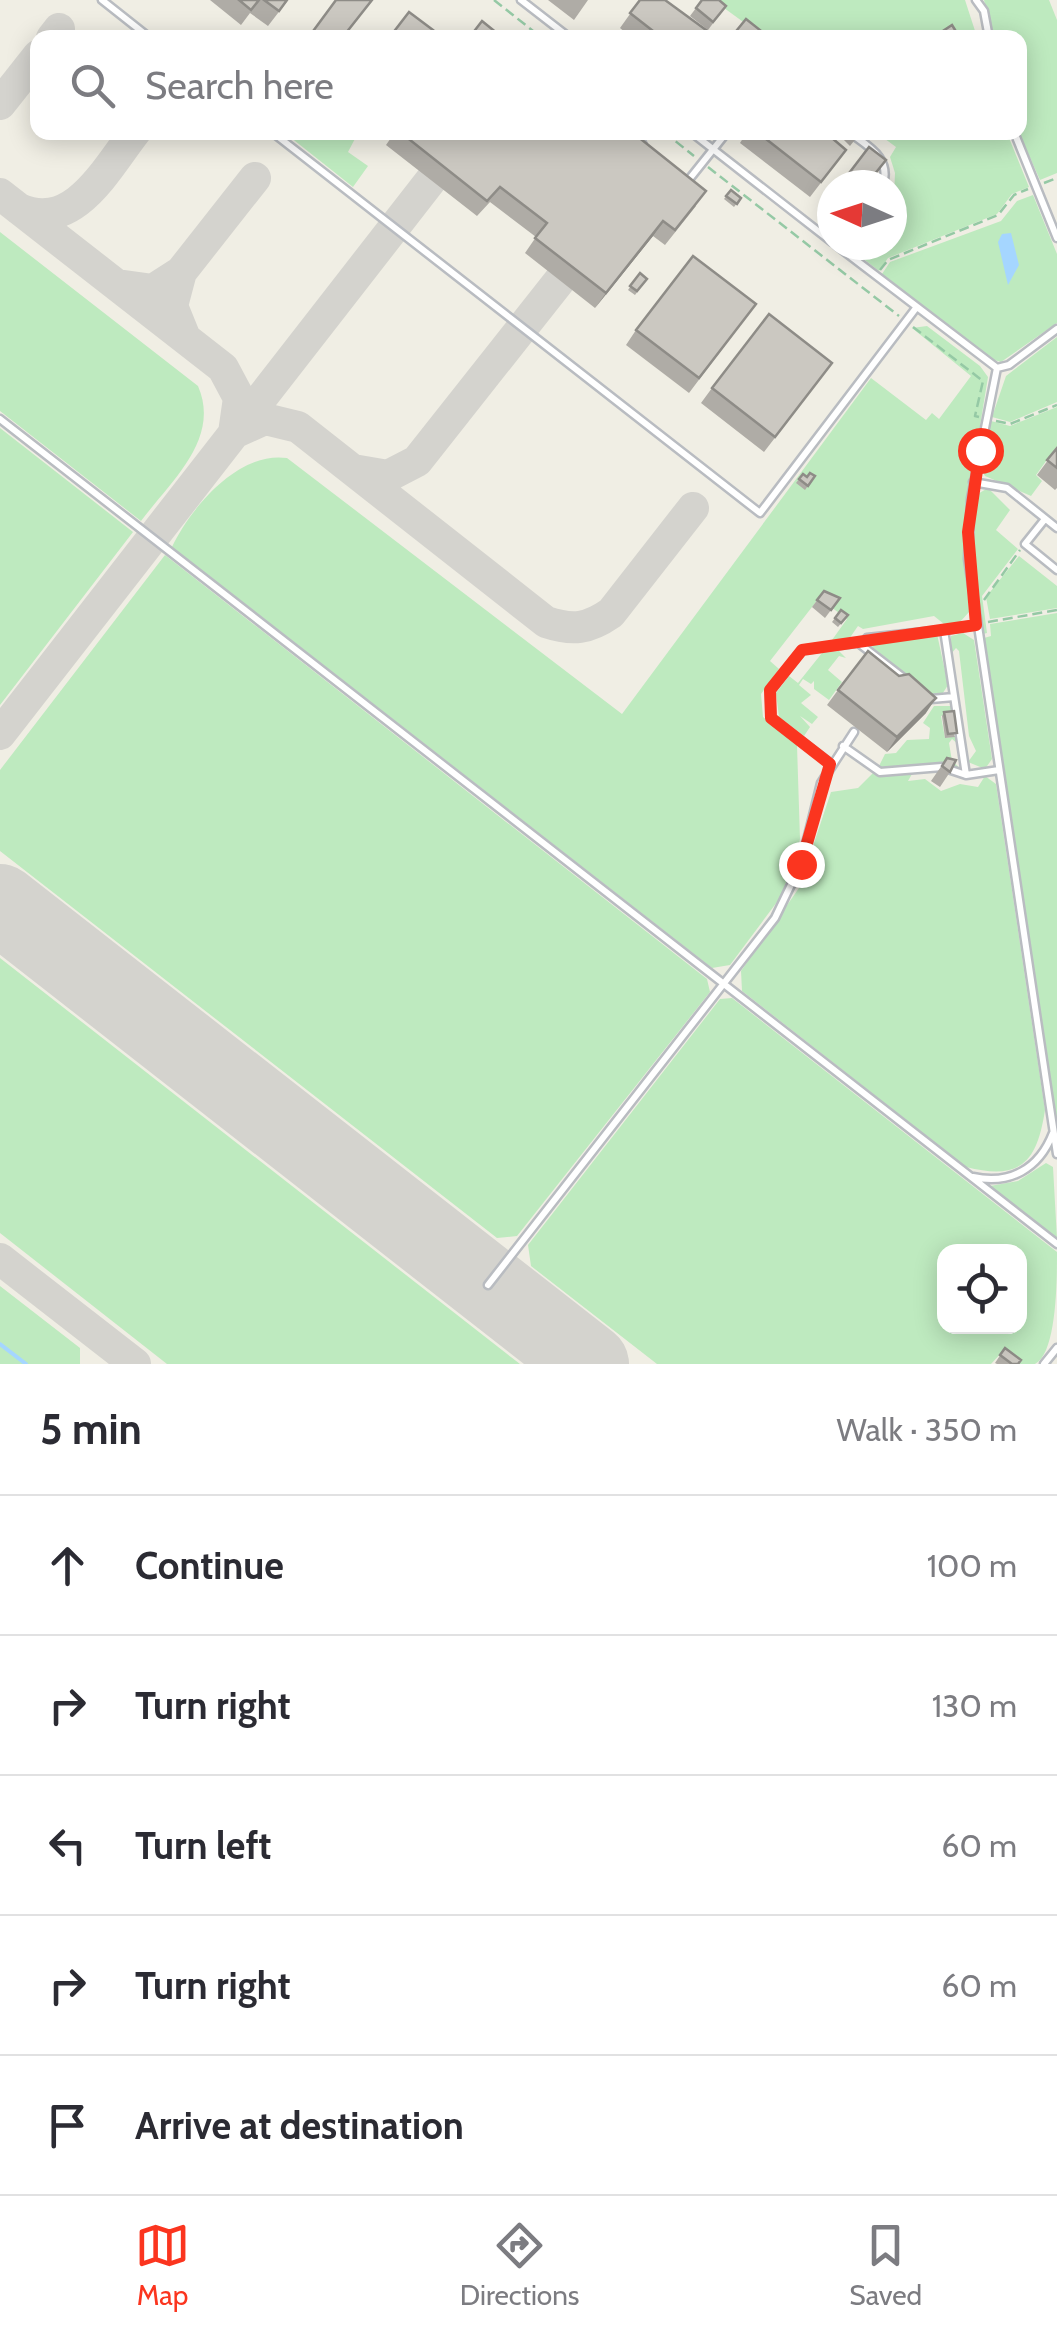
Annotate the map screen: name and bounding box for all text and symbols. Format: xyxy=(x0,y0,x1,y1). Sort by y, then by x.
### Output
search box xyxy=(30,30,1027,140)
icon: search xyxy=(65,58,120,113)
text: Search here xyxy=(145,62,334,109)
north arrow xyxy=(817,170,907,260)
route start xyxy=(958,428,1004,474)
route end xyxy=(779,842,825,888)
map controls xyxy=(937,1244,1027,1334)
button: locate xyxy=(937,1244,1027,1334)
text: 5 min xyxy=(40,1403,142,1455)
text: Walk · 350 m xyxy=(837,1410,1017,1449)
icon: ahead xyxy=(40,1538,95,1593)
text: Continue xyxy=(135,1542,284,1589)
text: 100 m xyxy=(927,1546,1017,1585)
icon: right xyxy=(40,1678,95,1733)
text: Turn right xyxy=(135,1682,291,1729)
text: 130 m xyxy=(932,1686,1017,1725)
icon: left xyxy=(40,1818,95,1873)
text: Turn left xyxy=(135,1822,271,1869)
text: 60 m xyxy=(941,1826,1017,1865)
icon: right xyxy=(40,1958,95,2013)
text: Turn right xyxy=(135,1962,291,2009)
text: 60 m xyxy=(941,1966,1017,2005)
icon: arrive xyxy=(40,2098,95,2153)
text: Arrive at destination xyxy=(135,2102,464,2149)
tab: Map xyxy=(135,2218,190,2312)
tab: Directions xyxy=(460,2218,579,2312)
tab: Saved xyxy=(849,2218,922,2312)

